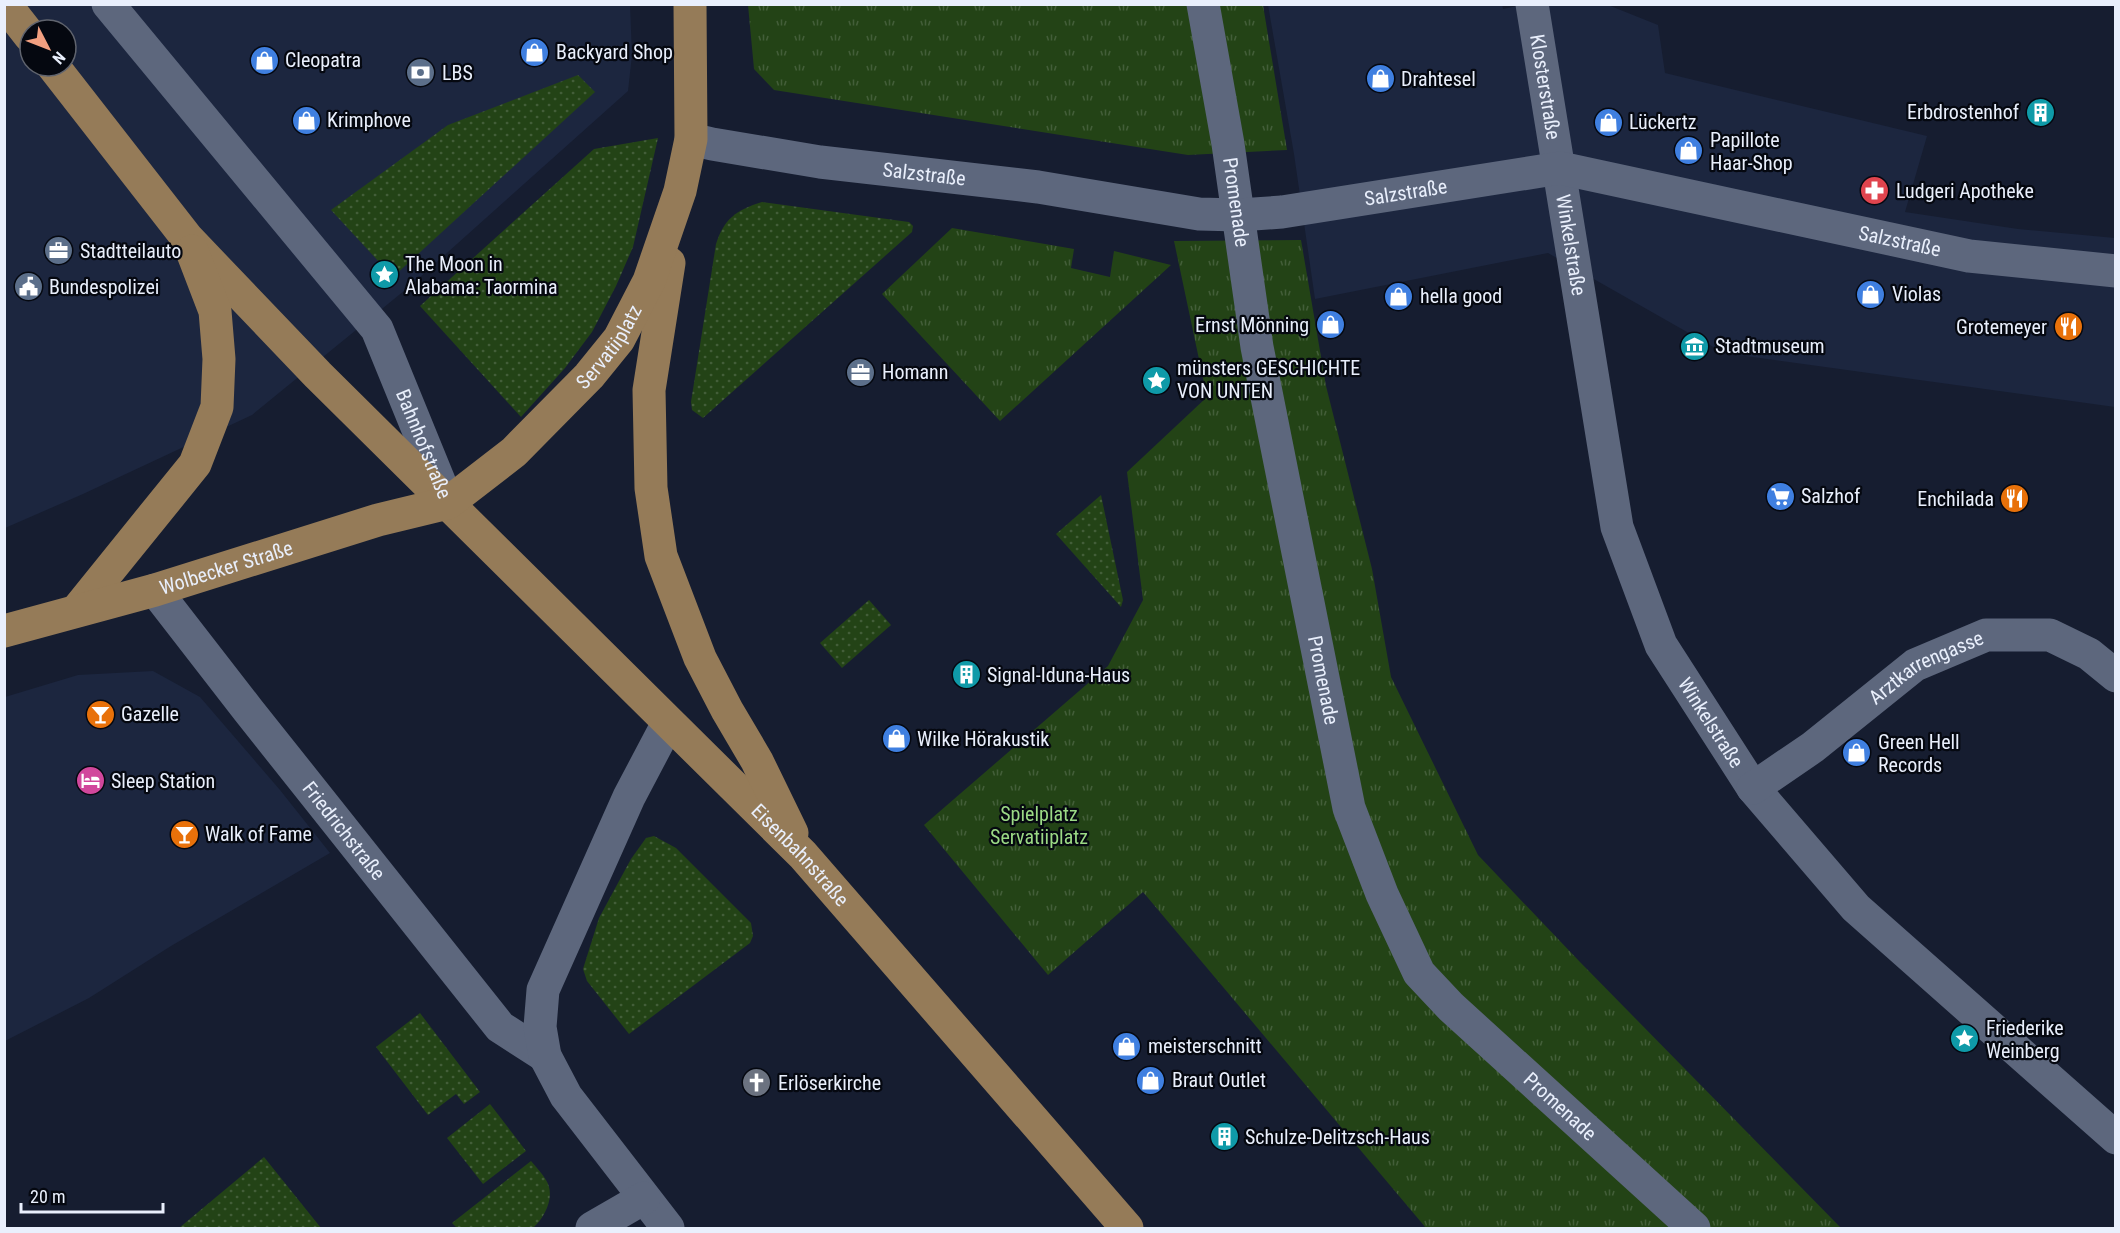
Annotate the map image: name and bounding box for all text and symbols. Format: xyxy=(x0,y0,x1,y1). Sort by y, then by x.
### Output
north arrow xyxy=(18,18,78,78)
street label: Klosterstraße xyxy=(1525,33,1566,141)
shop icon: Backyard Shop xyxy=(519,36,551,68)
place label: Backyard Shop xyxy=(556,40,673,64)
shop icon: Cleopatra xyxy=(248,44,280,76)
text: N xyxy=(48,48,69,68)
place label: Cleopatra xyxy=(285,48,361,72)
bank icon: LBS xyxy=(405,57,437,89)
place label: LBS xyxy=(442,61,473,85)
shop icon: Drahtesel xyxy=(1364,63,1396,95)
place label: Drahtesel xyxy=(1401,67,1476,91)
building icon: Erbdrostenhof xyxy=(2024,96,2056,128)
place label: Erbdrostenhof xyxy=(1907,100,2020,124)
shop icon: Krimphove xyxy=(290,104,322,136)
shop icon: Lückertz xyxy=(1592,106,1624,138)
place label: Krimphove xyxy=(327,108,411,132)
place label: Lückertz xyxy=(1629,110,1696,134)
place label: Papillote Haar-Shop xyxy=(1710,128,1793,175)
shop icon: Papillote Haar-Shop xyxy=(1673,135,1705,167)
street label: Promenade xyxy=(1218,156,1255,248)
street label: Salzstraße xyxy=(881,157,967,191)
street label: Salzstraße xyxy=(1362,174,1449,211)
pharmacy icon: Ludgeri Apotheke xyxy=(1859,175,1891,207)
place label: Ludgeri Apotheke xyxy=(1896,179,2034,203)
street label: Winkelstraße xyxy=(1551,192,1591,297)
street label: Salzstraße xyxy=(1857,221,1943,262)
office icon: Stadtteilauto xyxy=(43,235,75,267)
place label: Stadtteilauto xyxy=(80,239,181,263)
place label: The Moon in Alabama: Taormina xyxy=(405,252,558,299)
place icon: The Moon in Alabama: Taormina xyxy=(368,259,400,291)
public building icon: Bundespolizei xyxy=(12,271,44,303)
place label: Bundespolizei xyxy=(49,275,159,299)
shop icon: Violas xyxy=(1855,278,1887,310)
shop icon: hella good xyxy=(1383,280,1415,312)
place label: Violas xyxy=(1892,282,1941,306)
place label: hella good xyxy=(1420,284,1502,308)
street label: Servatiiplatz xyxy=(571,301,647,394)
shop icon: Ernst Mönning xyxy=(1314,309,1346,341)
restaurant icon: Grotemeyer xyxy=(2052,311,2084,343)
place label: Ernst Mönning xyxy=(1195,313,1309,337)
place label: Grotemeyer xyxy=(1956,315,2047,339)
museum icon: Stadtmuseum xyxy=(1678,330,1710,362)
place label: Stadtmuseum xyxy=(1715,334,1825,358)
office icon: Homann xyxy=(845,356,877,388)
place label: münsters GESCHICHTE VON UNTEN xyxy=(1177,356,1360,403)
place label: Homann xyxy=(882,360,948,384)
place icon: münsters GESCHICHTE VON UNTEN xyxy=(1140,364,1172,396)
street label: Bahnhofstraße xyxy=(391,386,457,502)
supermarket icon: Salzhof xyxy=(1764,480,1796,512)
restaurant icon: Enchilada xyxy=(1999,483,2031,515)
place label: Salzhof xyxy=(1801,484,1861,508)
place label: Enchilada xyxy=(1917,487,1994,511)
street label: Wolbecker Straße xyxy=(156,536,296,600)
street label: Arztkarrengasse xyxy=(1864,626,1987,710)
street label: Promenade xyxy=(1303,634,1344,727)
building icon: Signal-Iduna-Haus xyxy=(950,659,982,691)
place label: Signal-Iduna-Haus xyxy=(987,663,1130,687)
street label: Winkelstraße xyxy=(1673,673,1749,772)
bar icon: Gazelle xyxy=(84,698,116,730)
place label: Gazelle xyxy=(121,702,179,726)
shop icon: Wilke Hörakustik xyxy=(880,723,912,755)
place label: Wilke Hörakustik xyxy=(917,727,1049,751)
place label: Green Hell Records xyxy=(1878,730,1960,777)
shop icon: Green Hell Records xyxy=(1841,737,1873,769)
hotel icon: Sleep Station xyxy=(74,765,106,797)
place label: Sleep Station xyxy=(111,769,215,793)
street label: Friedrichstraße xyxy=(297,777,390,885)
street label: Eisenbahnstraße xyxy=(746,799,854,911)
park label: Spielplatz Servatiiplatz xyxy=(990,802,1088,849)
bar icon: Walk of Fame xyxy=(168,818,200,850)
place label: Walk of Fame xyxy=(205,822,312,846)
place label: Friederike Weinberg xyxy=(1986,1016,2064,1063)
place icon: Friederike Weinberg xyxy=(1949,1023,1981,1055)
shop icon: meisterschnitt xyxy=(1111,1030,1143,1062)
place label: meisterschnitt xyxy=(1148,1034,1262,1058)
shop icon: Braut Outlet xyxy=(1135,1064,1167,1096)
church icon: Erlöserkirche xyxy=(741,1067,773,1099)
street label: Promenade xyxy=(1519,1067,1602,1145)
place label: Braut Outlet xyxy=(1172,1068,1266,1092)
place label: Erlöserkirche xyxy=(778,1071,881,1095)
building icon: Schulze-Delitzsch-Haus xyxy=(1208,1121,1240,1153)
place label: Schulze-Delitzsch-Haus xyxy=(1245,1125,1430,1149)
scale bar xyxy=(21,1176,164,1214)
text: 20 m xyxy=(30,1186,65,1207)

